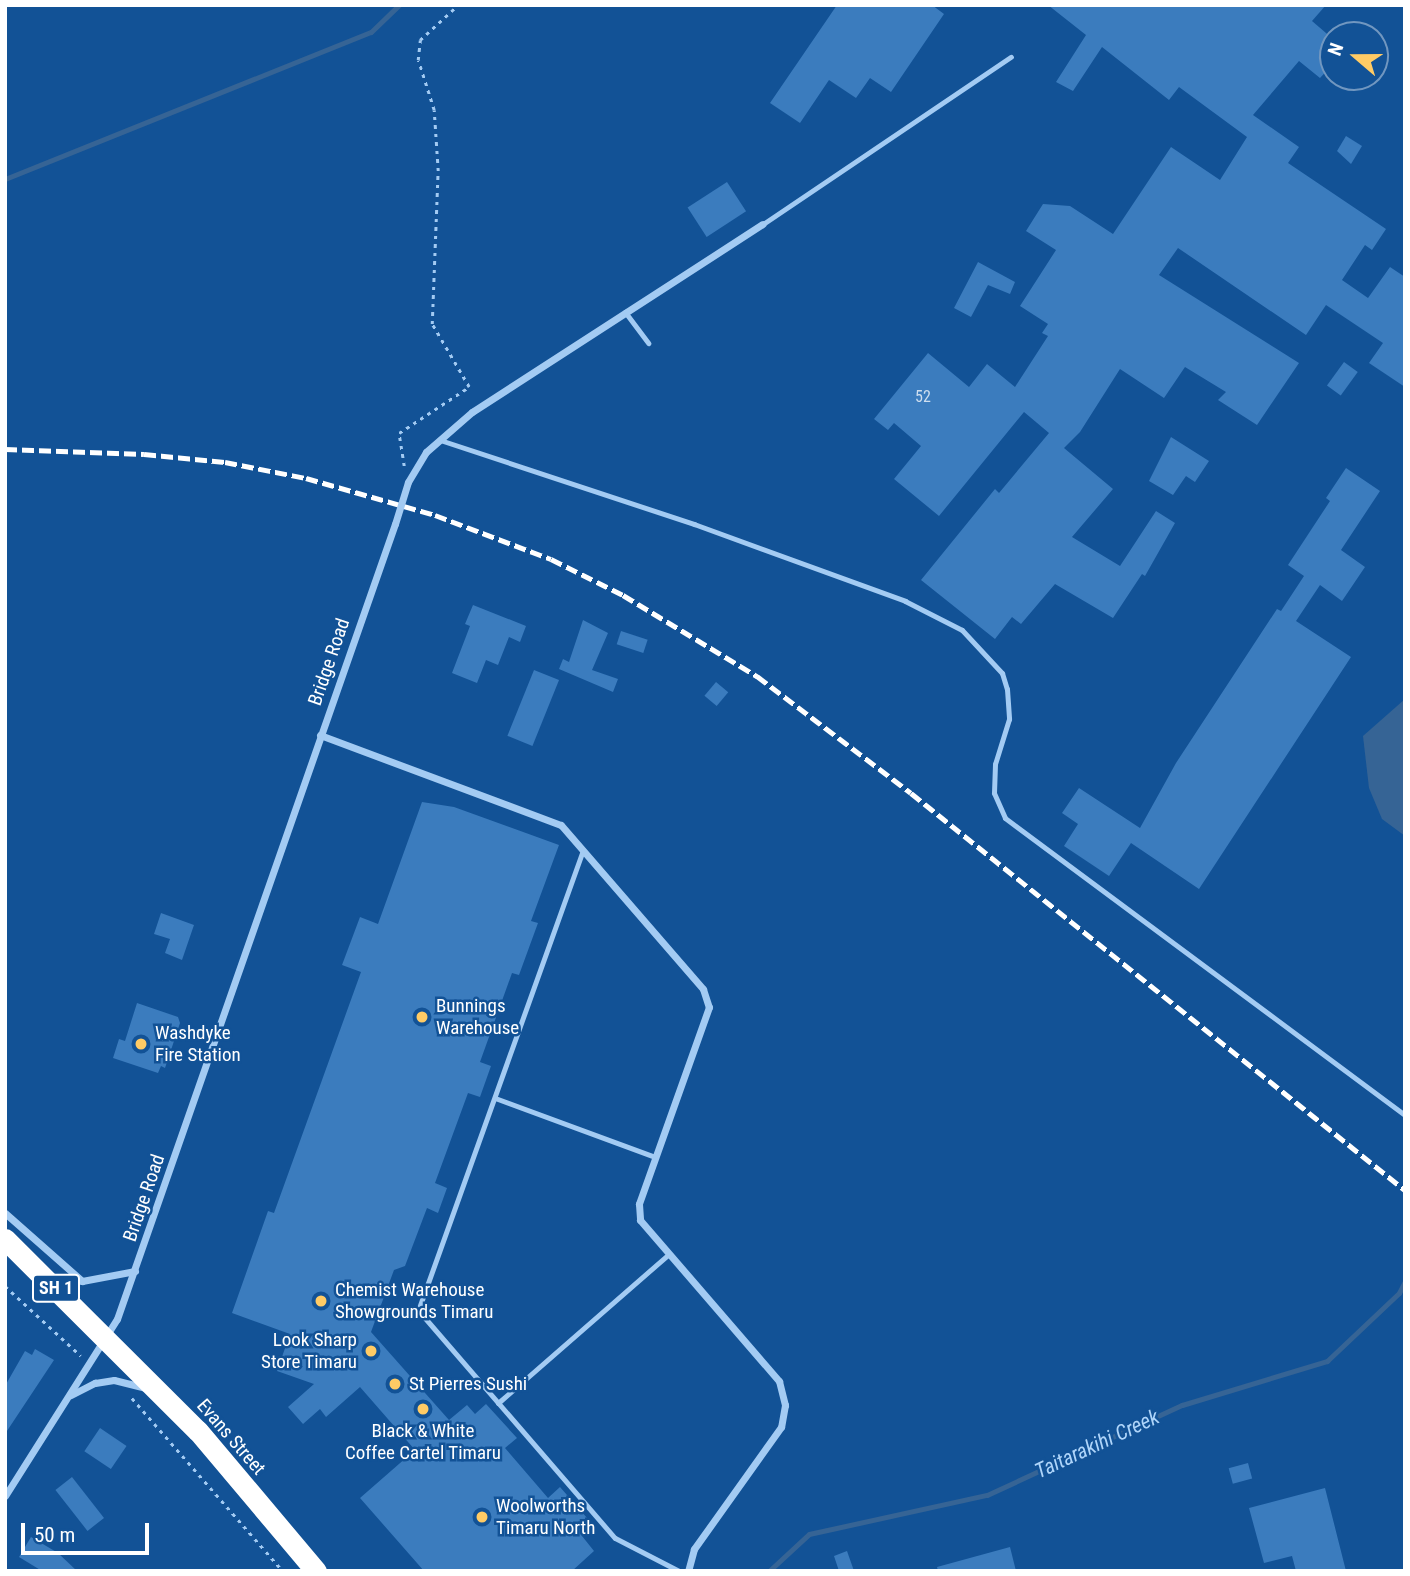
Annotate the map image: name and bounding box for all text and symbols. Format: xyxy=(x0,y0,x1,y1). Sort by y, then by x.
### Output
north arrow xyxy=(1319,21,1389,91)
text: N xyxy=(1323,40,1348,59)
house number: 52 xyxy=(915,387,931,407)
street label: Bridge Road xyxy=(303,615,355,709)
place label: Bunnings Warehouse xyxy=(436,995,519,1039)
marker: Bunnings Warehouse xyxy=(414,1009,430,1025)
place label: Washdyke Fire Station xyxy=(155,1022,241,1066)
marker: Washdyke Fire Station xyxy=(133,1036,149,1052)
street label: Bridge Road xyxy=(118,1151,170,1245)
road number: SH 1 xyxy=(32,1274,80,1302)
place label: Chemist Warehouse Showgrounds Timaru xyxy=(335,1279,494,1323)
marker: Chemist Warehouse Showgrounds Timaru xyxy=(313,1293,329,1309)
place label: Look Sharp Store Timaru xyxy=(261,1329,357,1373)
marker: Look Sharp Store Timaru xyxy=(363,1343,379,1359)
place label: St Pierres Sushi xyxy=(409,1373,527,1395)
marker: St Pierres Sushi xyxy=(387,1376,403,1392)
street label: Evans Street xyxy=(192,1394,270,1480)
marker: Black & White Coffee Cartel Timaru xyxy=(415,1401,431,1417)
water label: Taitarakihi Creek xyxy=(1031,1404,1163,1484)
place label: Black & White Coffee Cartel Timaru xyxy=(345,1420,501,1464)
place label: Woolworths Timaru North xyxy=(496,1495,595,1539)
marker: Woolworths Timaru North xyxy=(474,1509,490,1525)
scale bar xyxy=(24,1510,152,1554)
text: 50 m xyxy=(34,1523,75,1547)

